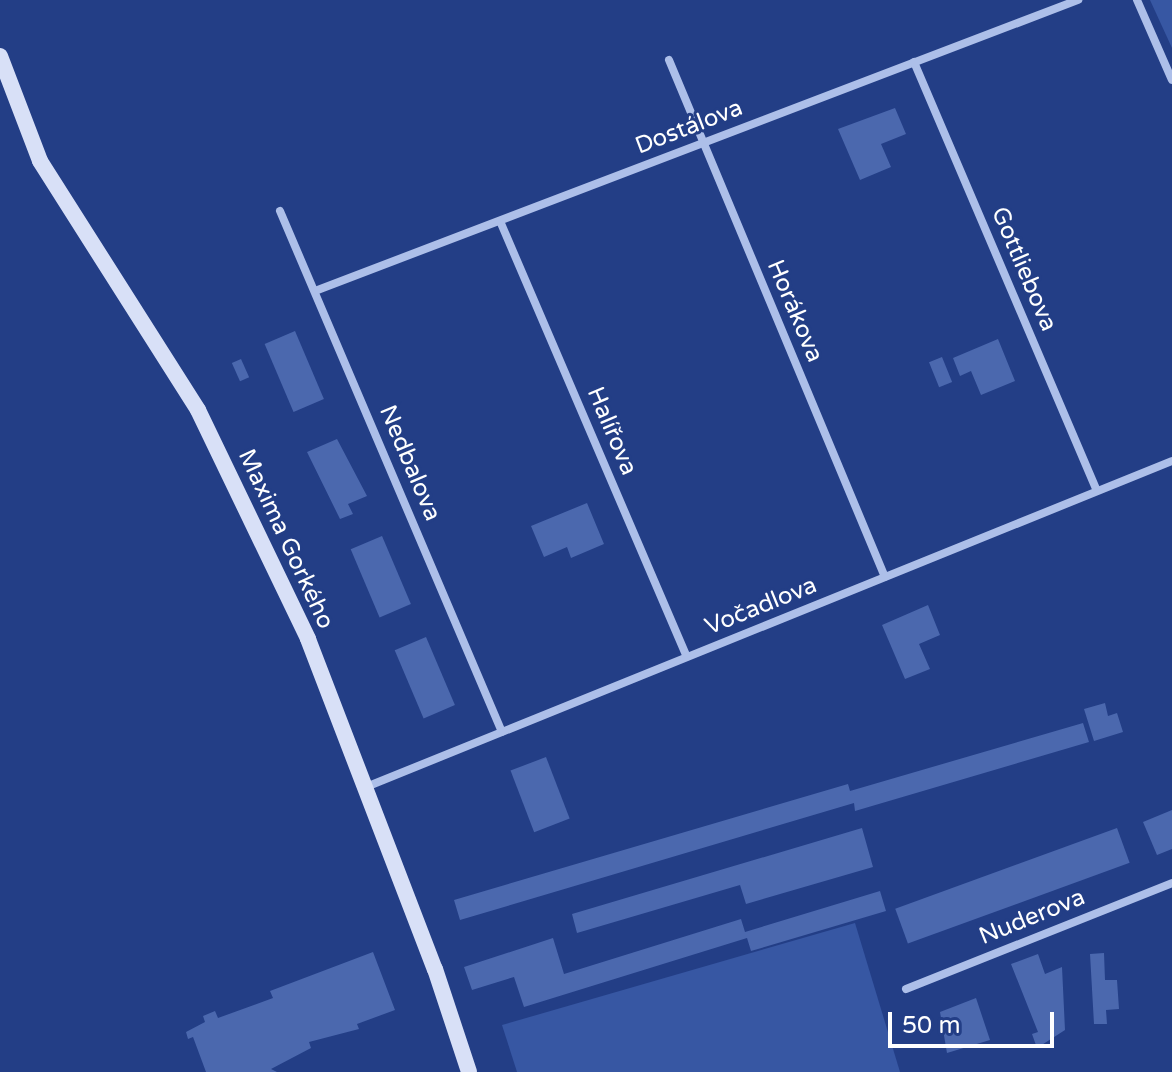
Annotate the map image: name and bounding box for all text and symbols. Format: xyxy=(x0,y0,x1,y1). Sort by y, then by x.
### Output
street label: Dostálova xyxy=(631,93,747,161)
street label: Gottliebova xyxy=(985,203,1063,335)
street label: Horákova xyxy=(761,255,829,367)
street label: Halířova xyxy=(581,383,643,479)
street label: Nedbalova xyxy=(373,401,447,525)
street label: Maxima Gorkého xyxy=(232,445,340,633)
street label: Vočadlova xyxy=(701,571,821,641)
street label: Nuderova xyxy=(975,883,1089,951)
scale bar xyxy=(892,996,1058,1046)
text: 50 m xyxy=(902,1011,960,1040)

